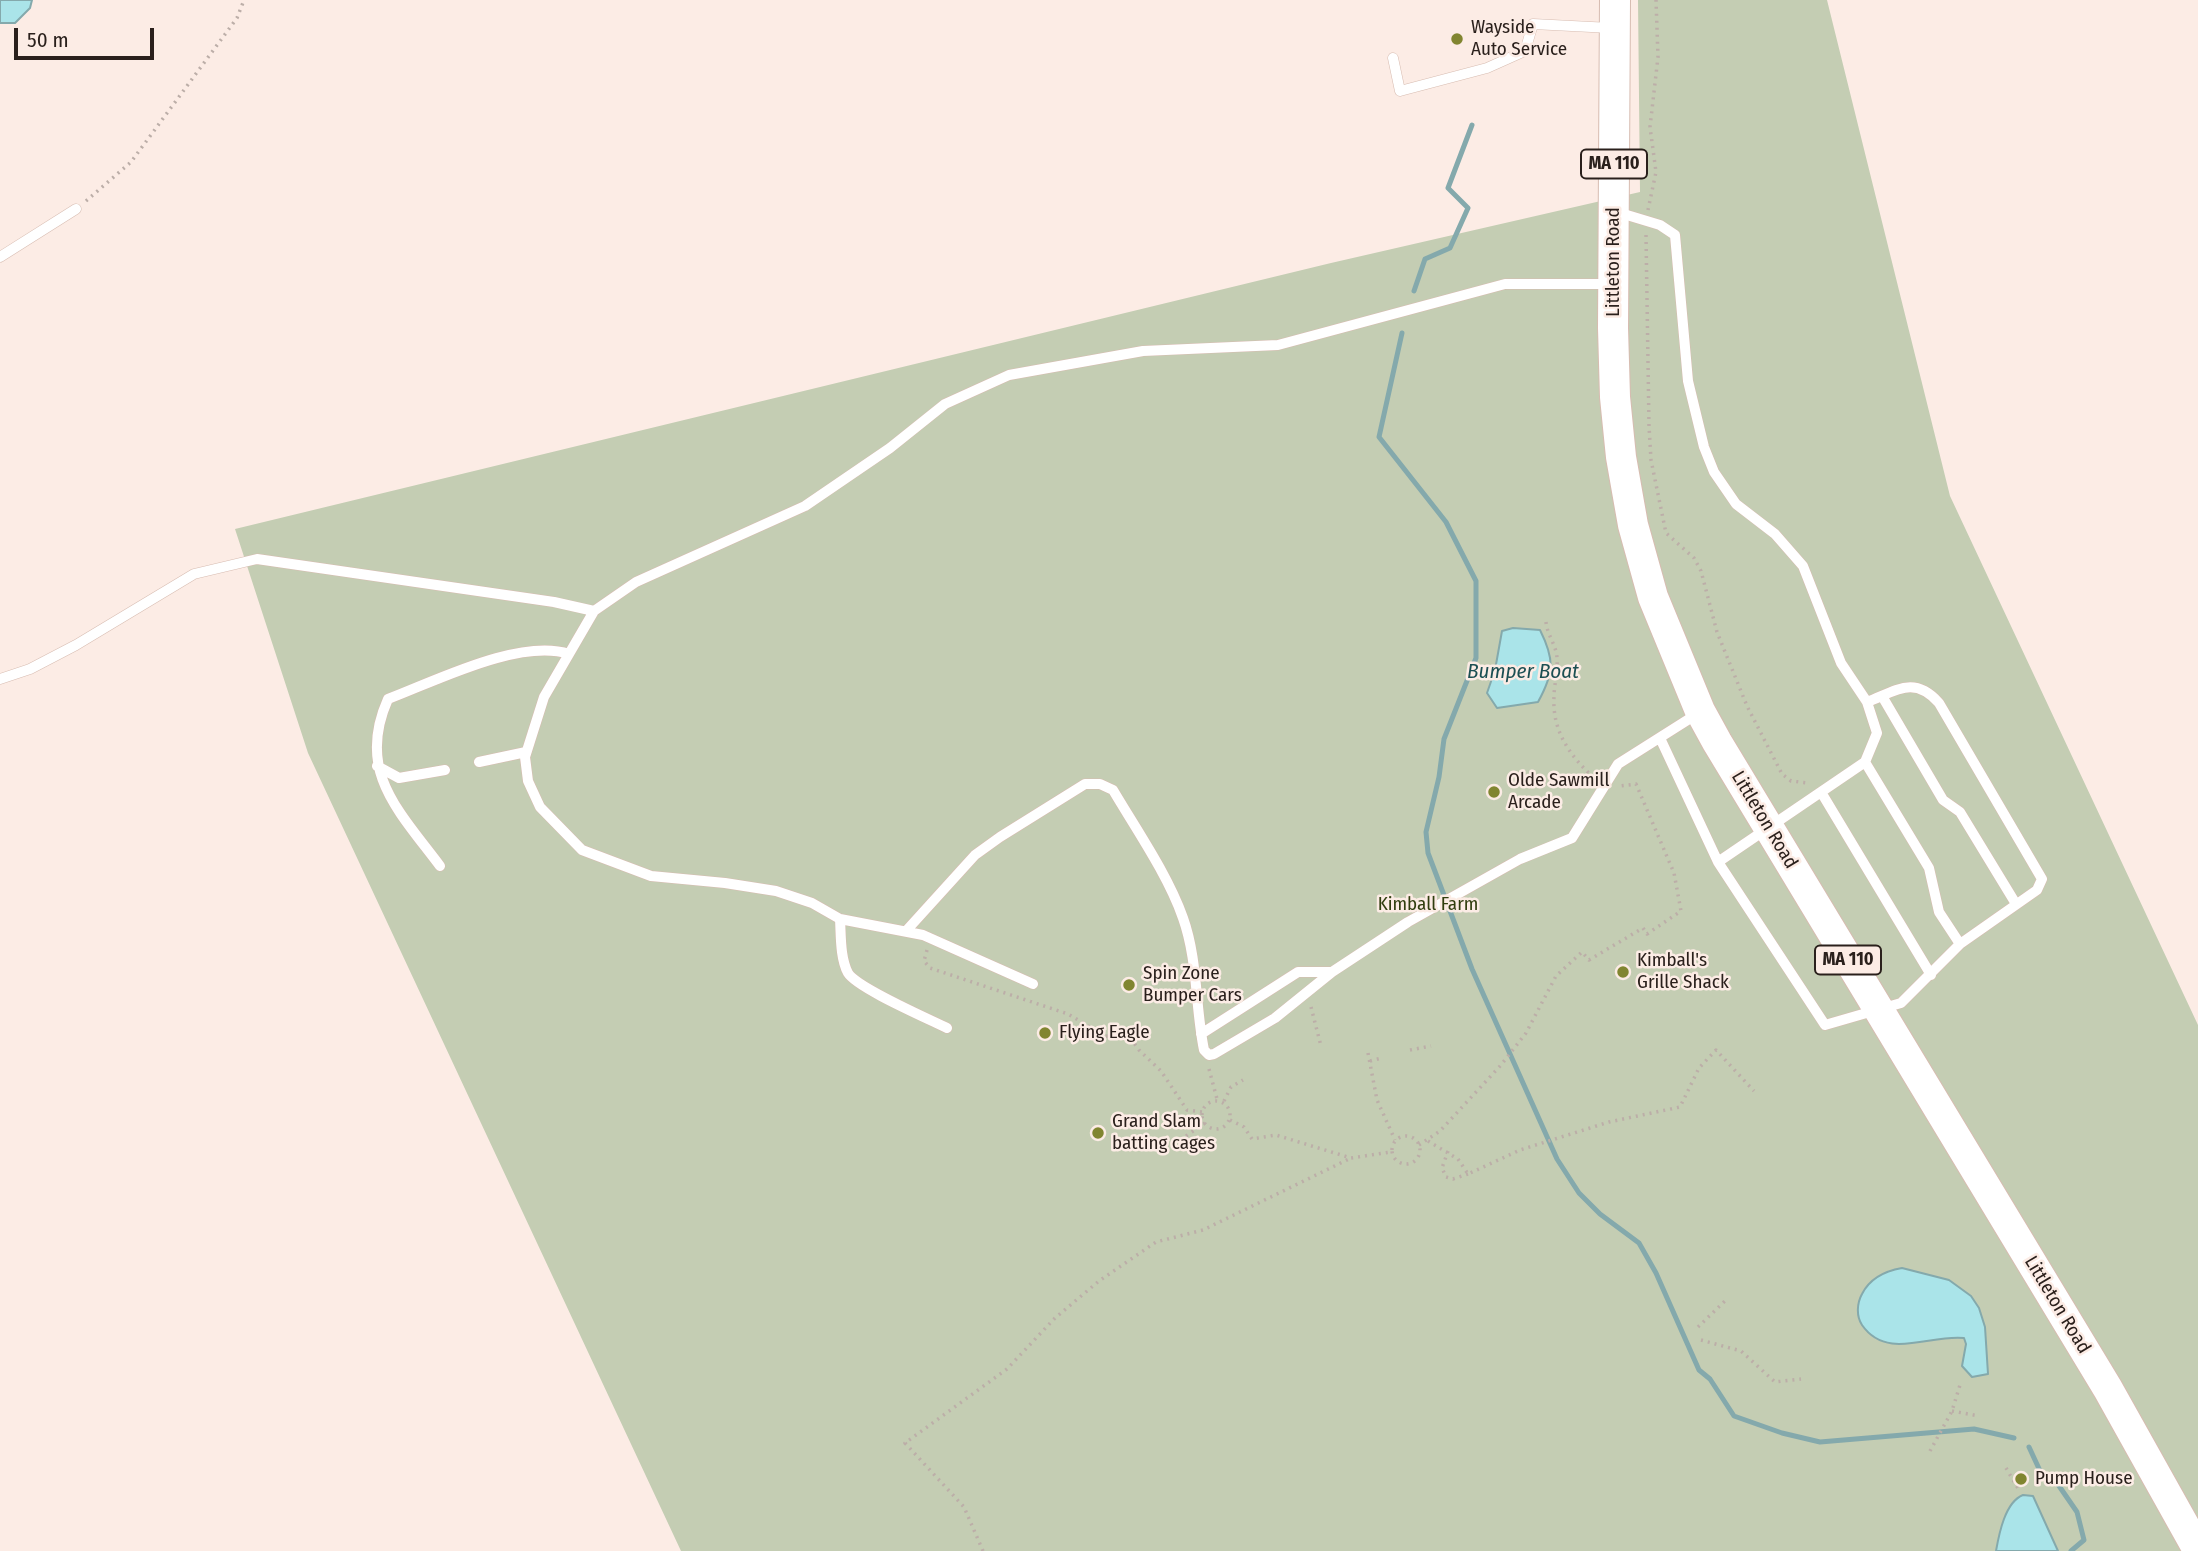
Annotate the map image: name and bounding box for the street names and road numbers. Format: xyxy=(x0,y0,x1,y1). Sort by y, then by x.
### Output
road number: MA 110 xyxy=(1581,149,1647,178)
street label: Littleton Road xyxy=(1603,207,1625,317)
street label: Littleton Road xyxy=(1726,767,1802,873)
road number: MA 110 xyxy=(1815,945,1881,974)
street label: Littleton Road xyxy=(2019,1252,2095,1358)

